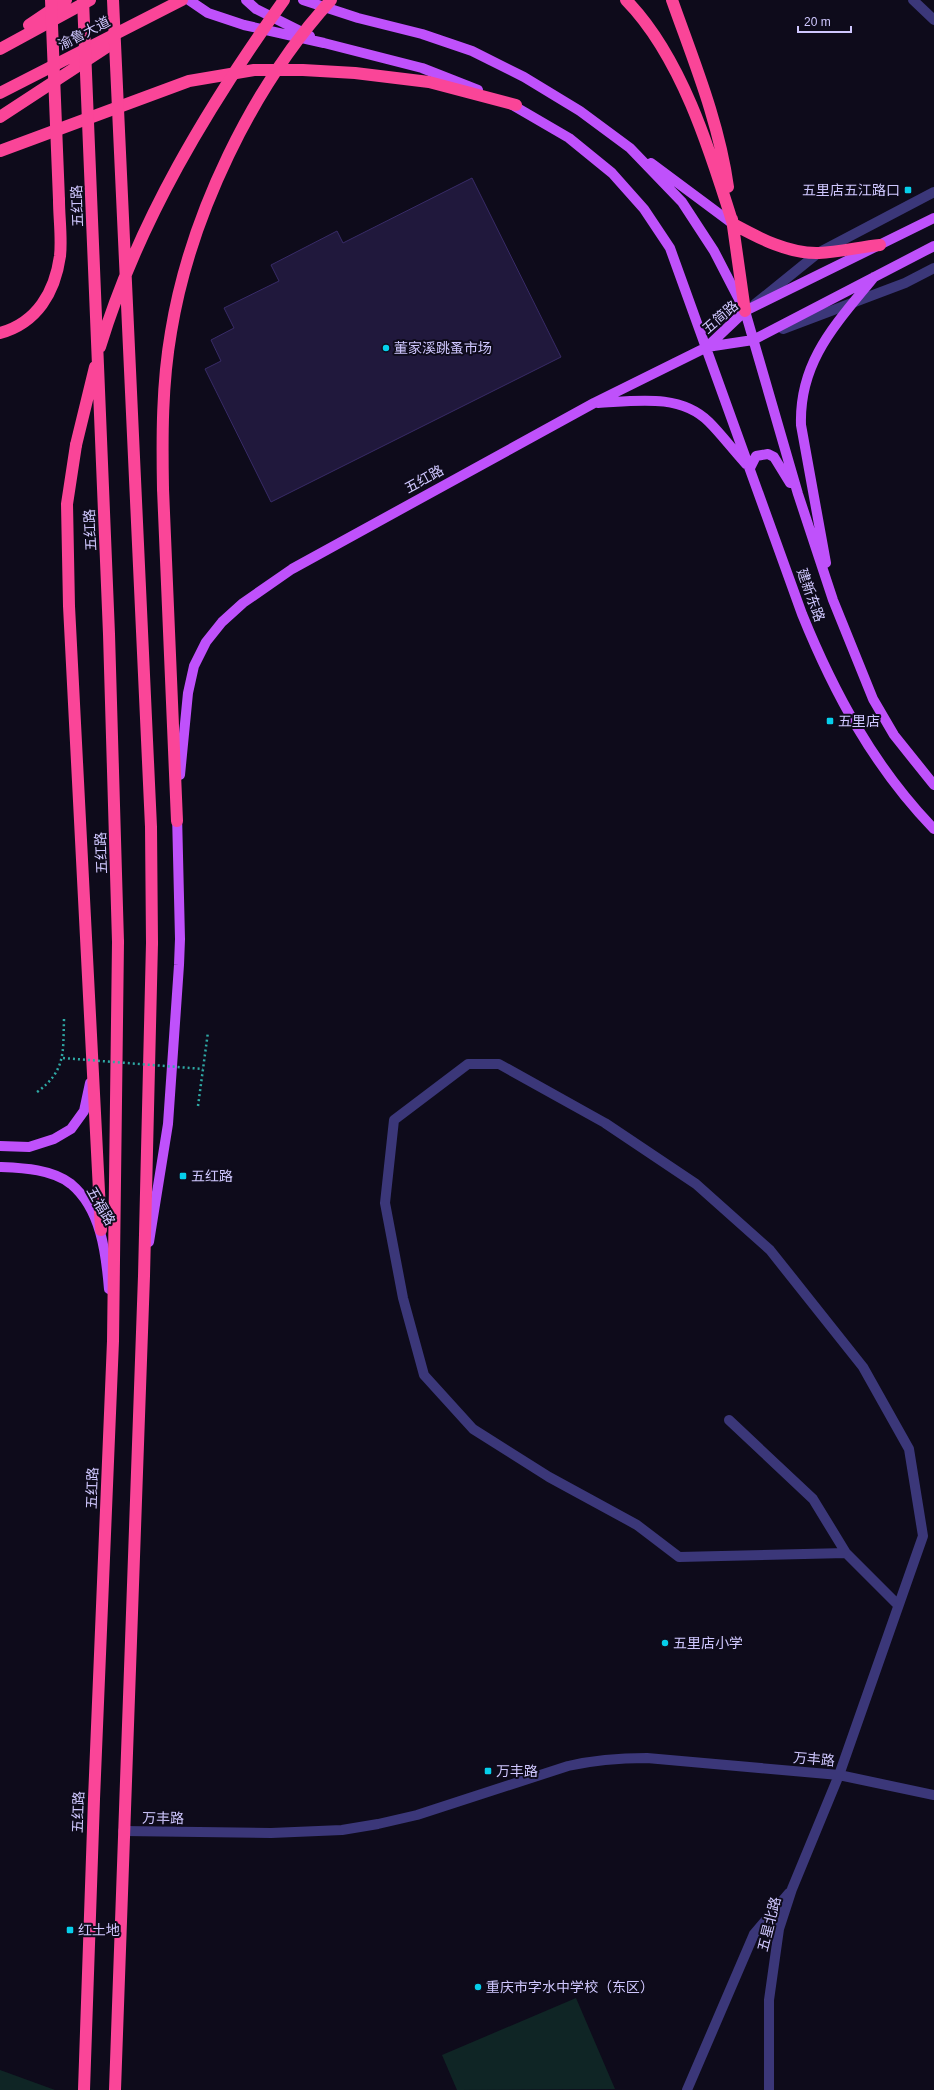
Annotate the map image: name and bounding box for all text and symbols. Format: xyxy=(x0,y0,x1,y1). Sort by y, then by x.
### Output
scale bar xyxy=(798,8,851,34)
street label: 渝鲁大道 xyxy=(55,13,113,53)
text: 20 m xyxy=(804,15,831,29)
place label: 五里店五江路口 xyxy=(802,182,900,198)
street label: 五红路 xyxy=(68,185,86,227)
marker: 五里店五江路口 xyxy=(903,185,913,195)
street label: 五简路 xyxy=(699,297,741,337)
place label: 董家溪跳蚤市场 xyxy=(394,340,492,356)
marker: 董家溪跳蚤市场 xyxy=(381,343,391,353)
street label: 五红路 xyxy=(402,462,446,496)
street label: 五红路 xyxy=(81,509,99,551)
street label: 建新东路 xyxy=(794,566,828,624)
place label: 五里店 xyxy=(838,713,880,729)
marker: 五里店 xyxy=(825,716,835,726)
street label: 五红路 xyxy=(92,832,110,874)
place label: 五红路 xyxy=(191,1168,233,1184)
marker: 五红路 xyxy=(178,1171,188,1181)
street label: 五福路 xyxy=(84,1184,118,1228)
street label: 五红路 xyxy=(83,1467,101,1509)
place label: 五里店小学 xyxy=(673,1635,743,1651)
marker: 五里店小学 xyxy=(660,1638,670,1648)
street label: 万丰路 xyxy=(792,1749,836,1769)
place label: 万丰路 xyxy=(496,1763,538,1779)
marker: 万丰路 xyxy=(483,1766,493,1776)
street label: 五红路 xyxy=(69,1791,87,1833)
street label: 万丰路 xyxy=(142,1810,184,1826)
street label: 五星北路 xyxy=(754,1895,784,1953)
place label: 红土地 xyxy=(78,1922,120,1938)
marker: 红土地 xyxy=(65,1925,75,1935)
place label: 重庆市字水中学校（东区） xyxy=(486,1979,654,1995)
marker: 重庆市字水中学校（东区） xyxy=(473,1982,483,1992)

